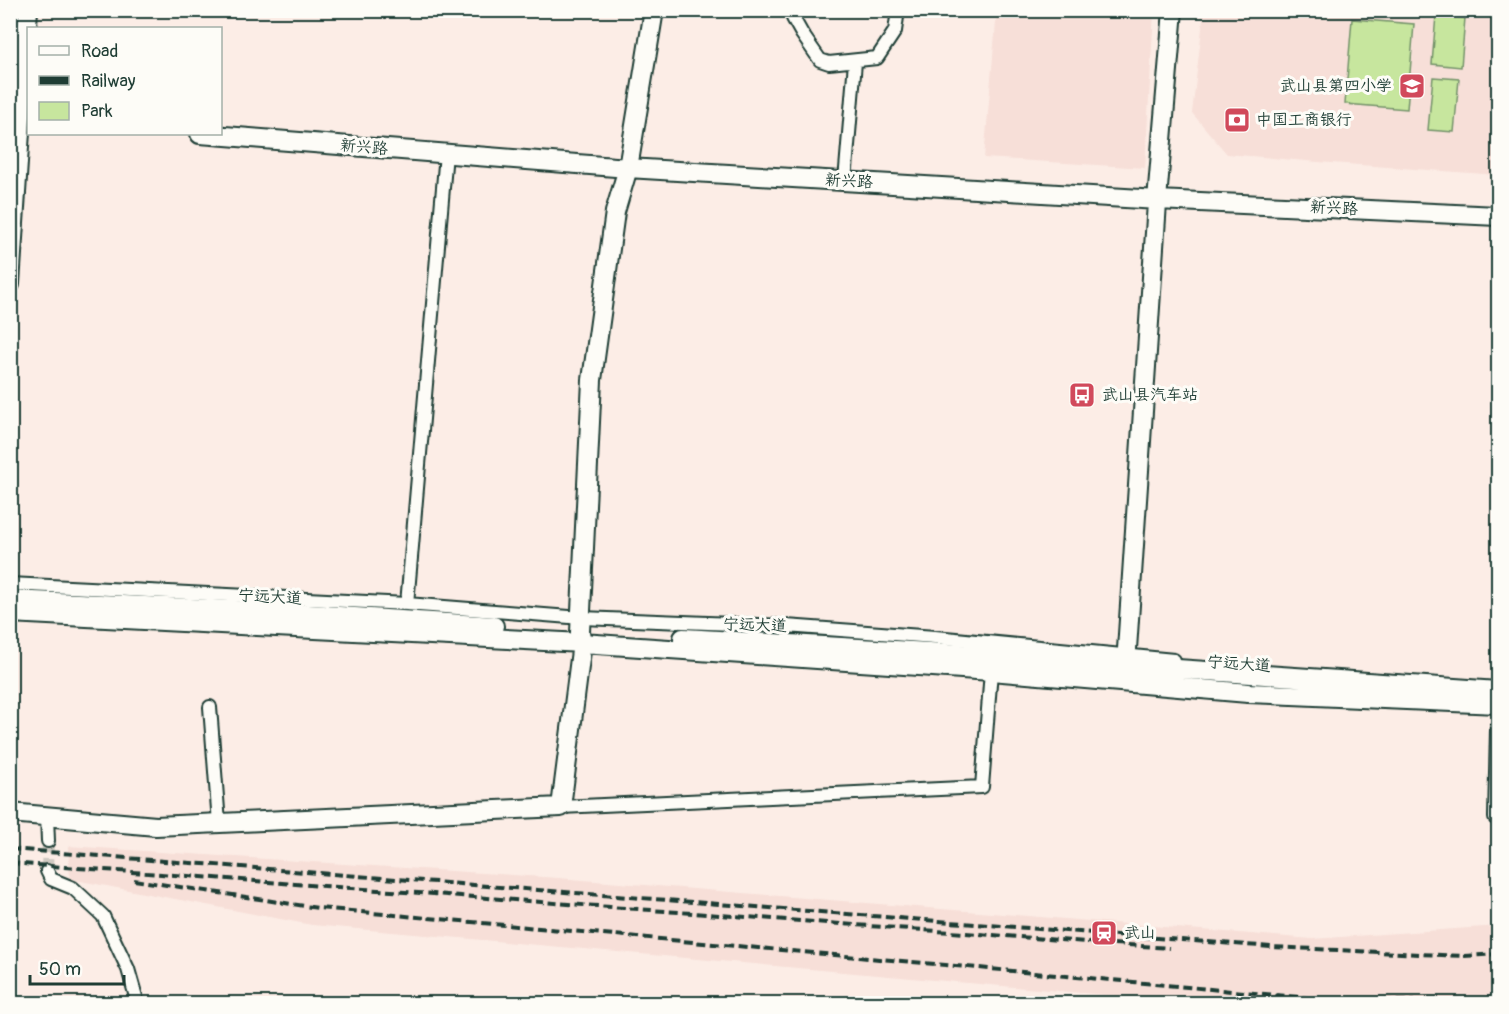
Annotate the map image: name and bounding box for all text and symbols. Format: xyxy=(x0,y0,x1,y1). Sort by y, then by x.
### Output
legend xyxy=(27,27,222,135)
text: Road xyxy=(81,40,118,63)
text: Railway xyxy=(81,70,136,93)
school or university icon: 武山县第四小学 xyxy=(1397,71,1427,101)
place label: 武山县第四小学 xyxy=(1280,76,1392,96)
text: Park xyxy=(81,100,113,123)
bank icon: 中国工商银行 xyxy=(1222,105,1252,135)
place label: 中国工商银行 xyxy=(1256,110,1352,130)
street label: 新兴路 xyxy=(339,135,389,159)
street label: 新兴路 xyxy=(825,170,873,192)
street label: 新兴路 xyxy=(1310,197,1358,219)
bus stop icon: 武山县汽车站 xyxy=(1067,380,1097,410)
place label: 武山县汽车站 xyxy=(1102,385,1198,405)
street label: 宁远大道 xyxy=(238,585,302,609)
street label: 宁远大道 xyxy=(723,614,787,636)
street label: 宁远大道 xyxy=(1206,652,1272,676)
station icon: 武山 xyxy=(1089,918,1119,948)
place label: 武山 xyxy=(1124,923,1156,943)
scale bar xyxy=(30,948,124,986)
text: 50 m xyxy=(39,958,81,981)

